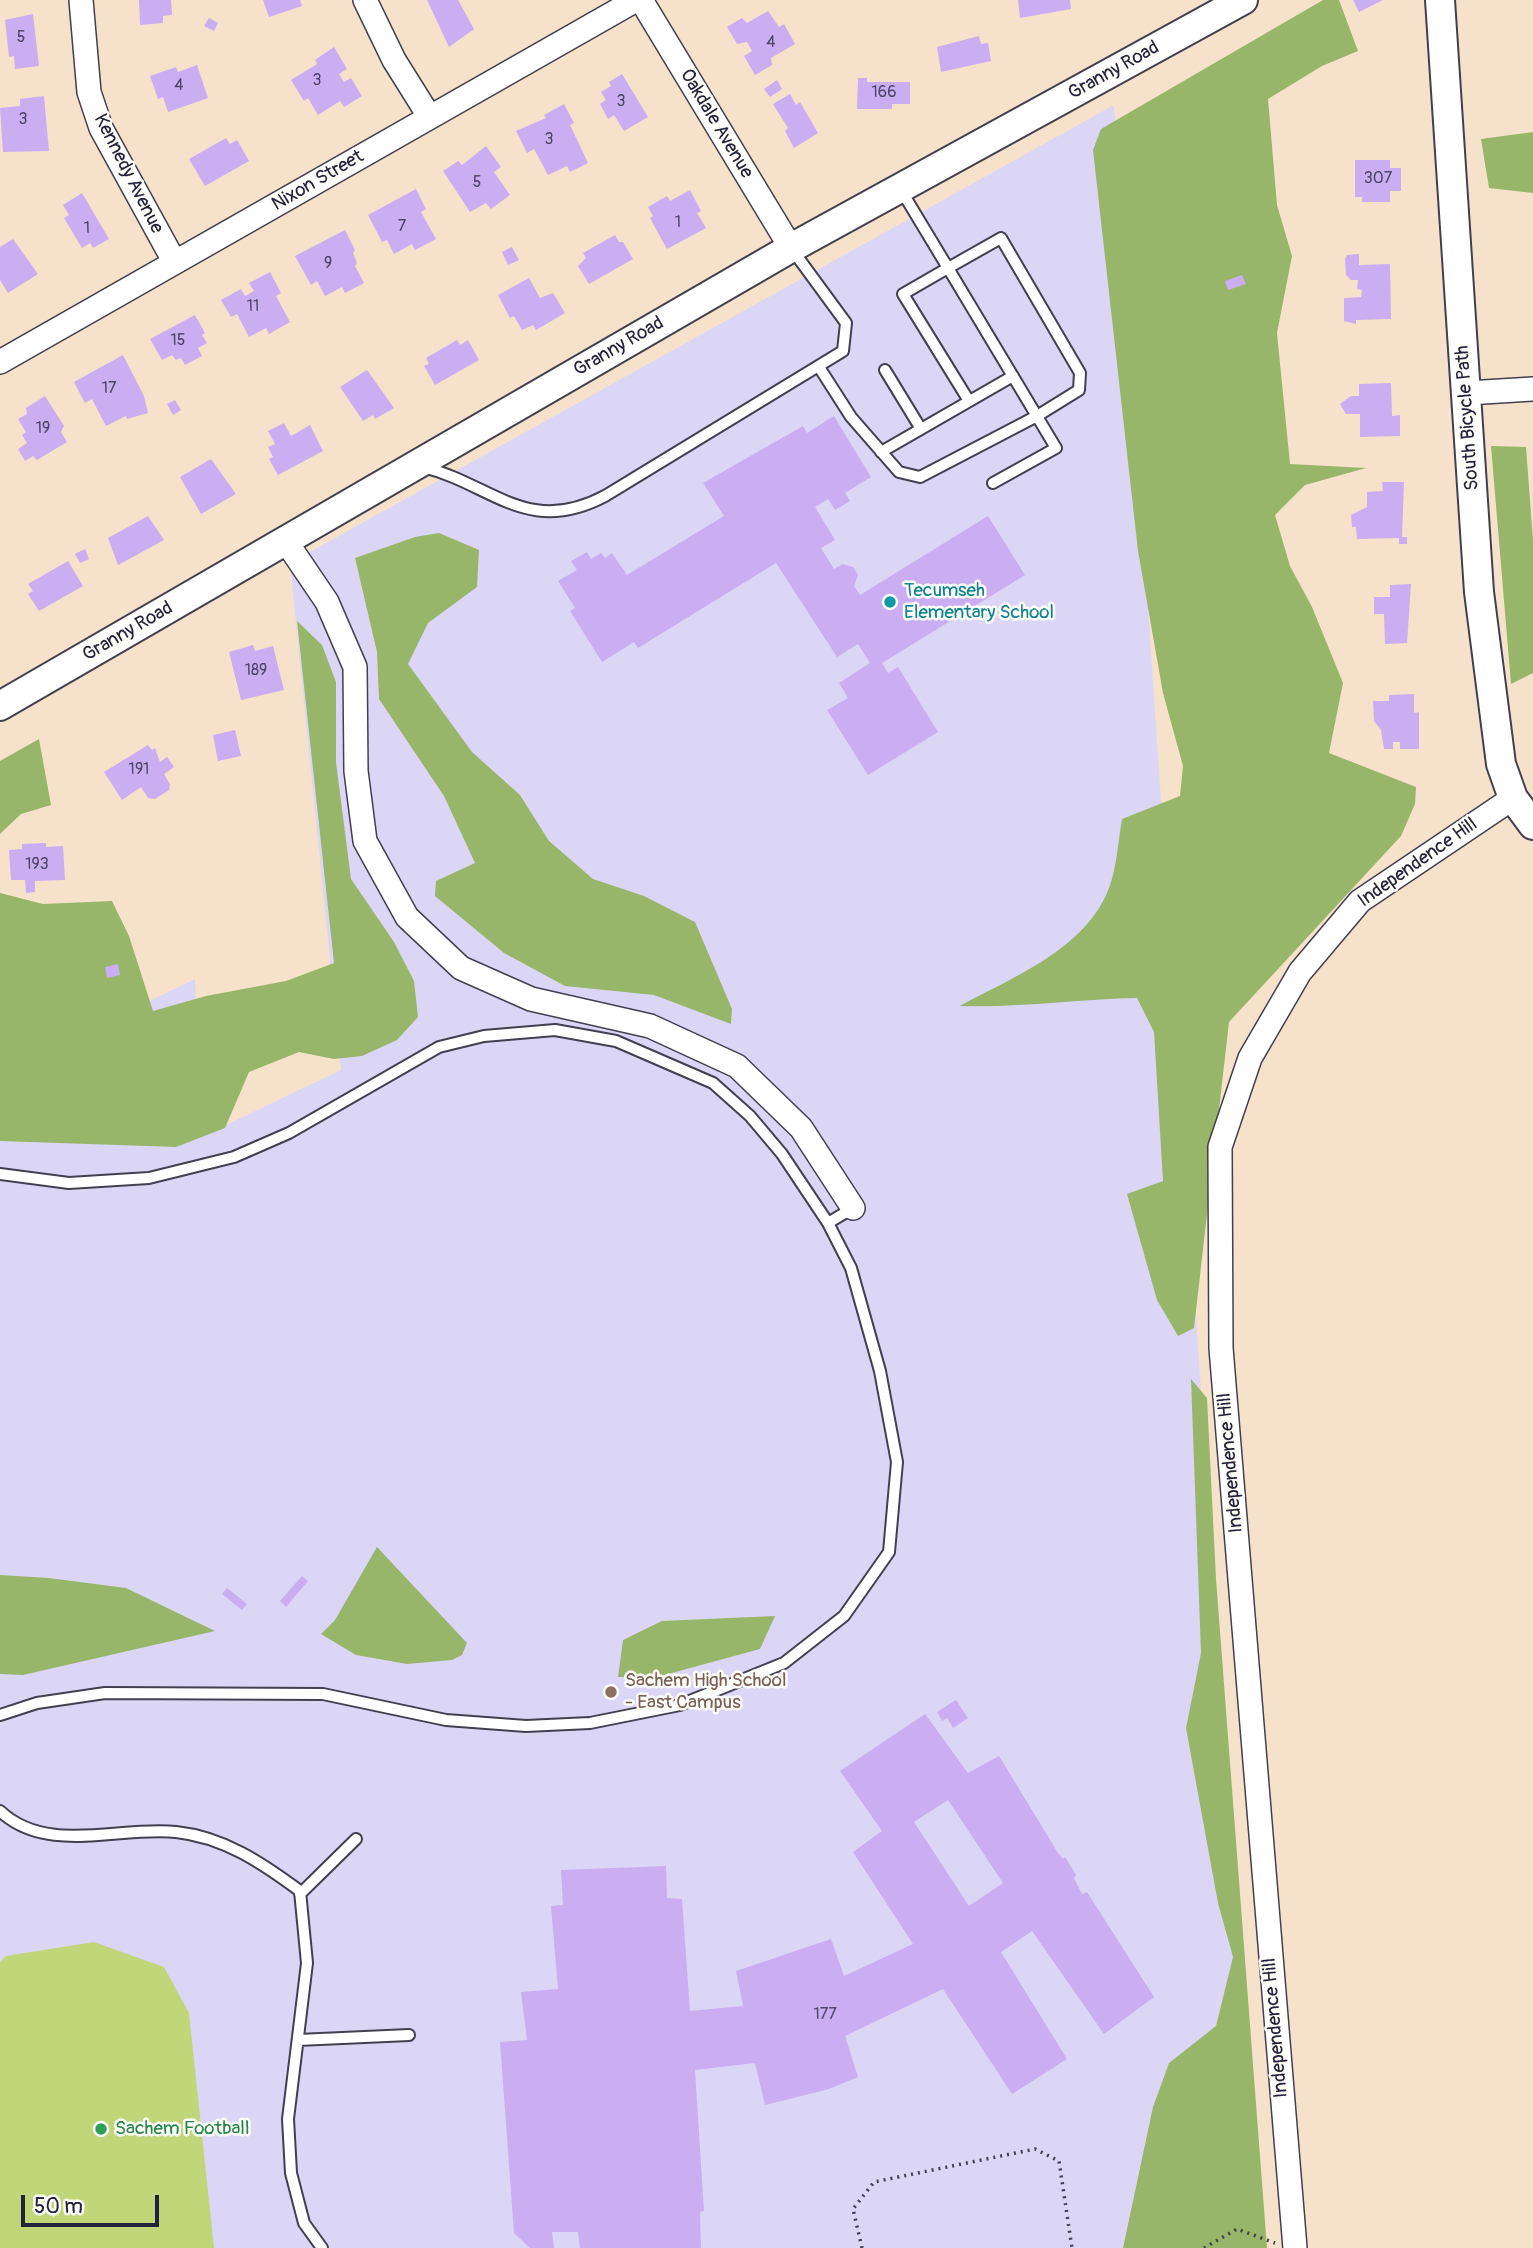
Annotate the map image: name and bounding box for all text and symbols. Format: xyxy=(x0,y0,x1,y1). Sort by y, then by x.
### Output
house number: 5 xyxy=(17,28,25,48)
house number: 4 xyxy=(766,33,776,53)
street label: Granny Road xyxy=(1065,37,1163,105)
street label: Oakdale Avenue xyxy=(674,65,758,183)
house number: 3 xyxy=(313,71,321,91)
house number: 4 xyxy=(174,76,184,96)
house number: 166 xyxy=(872,83,896,103)
house number: 3 xyxy=(617,92,625,112)
house number: 3 xyxy=(19,110,27,130)
street label: Kennedy Avenue xyxy=(88,110,168,238)
house number: 3 xyxy=(545,130,553,150)
street label: Nixon Street xyxy=(268,146,368,216)
house number: 307 xyxy=(1364,169,1392,189)
house number: 5 xyxy=(473,173,481,193)
house number: 1 xyxy=(675,213,681,233)
house number: 7 xyxy=(398,217,406,237)
house number: 1 xyxy=(84,219,90,239)
house number: 9 xyxy=(324,254,332,274)
house number: 11 xyxy=(247,297,259,317)
street label: Granny Road xyxy=(570,312,668,382)
house number: 15 xyxy=(171,331,185,351)
street label: South Bicycle Path xyxy=(1452,345,1484,491)
house number: 17 xyxy=(102,379,116,399)
house number: 19 xyxy=(36,419,50,439)
place label: Tecumseh Elementary School xyxy=(904,580,1054,624)
marker: Tecumseh Elementary School xyxy=(882,594,898,610)
street label: Granny Road xyxy=(79,597,177,667)
house number: 189 xyxy=(245,661,267,681)
house number: 191 xyxy=(129,760,149,780)
street label: Independence Hill xyxy=(1354,813,1482,913)
house number: 193 xyxy=(25,855,49,875)
street label: Independence Hill xyxy=(1214,1392,1248,1534)
place label: Sachem High School - East Campus xyxy=(625,1670,786,1714)
marker: Sachem High School - East Campus xyxy=(603,1684,619,1700)
street label: Independence Hill xyxy=(1259,1957,1293,2099)
house number: 177 xyxy=(813,2005,837,2025)
place label: Sachem Football xyxy=(115,2118,249,2140)
marker: Sachem Football xyxy=(93,2121,109,2137)
scale bar xyxy=(24,2182,163,2226)
text: 50 m xyxy=(34,2193,83,2220)

